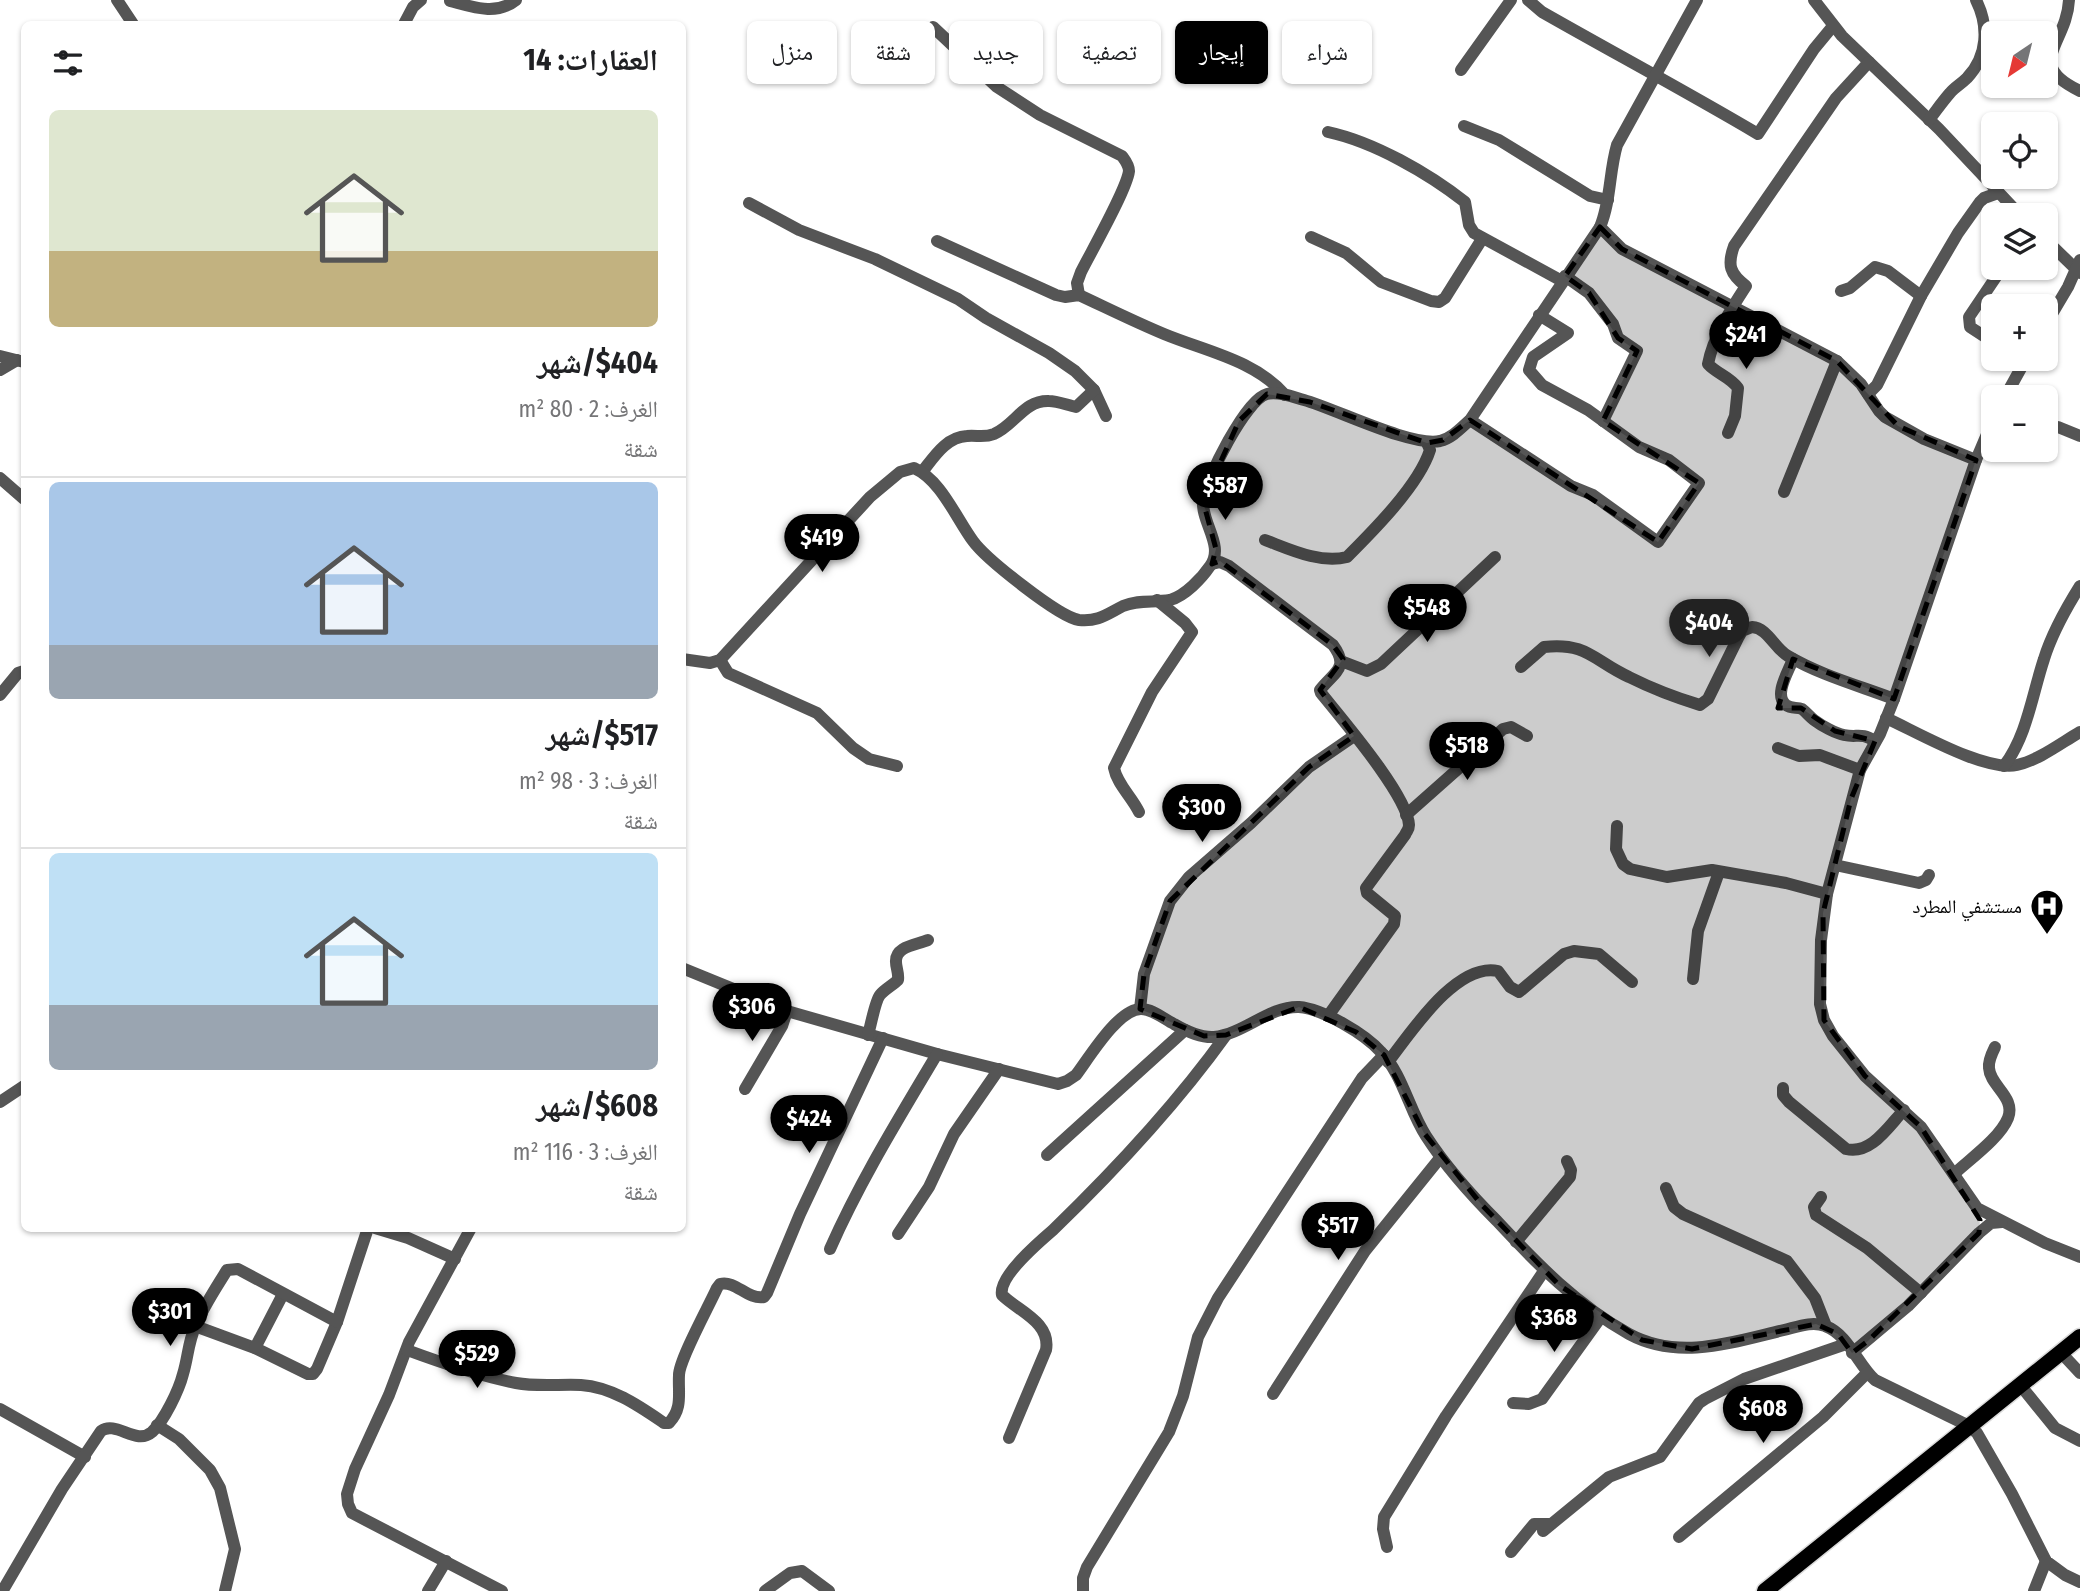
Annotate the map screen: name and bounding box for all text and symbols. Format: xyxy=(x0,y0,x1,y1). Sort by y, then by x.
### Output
chip: منزل xyxy=(747,21,837,84)
chip: شقة xyxy=(851,21,935,84)
chip: جديد xyxy=(949,21,1043,84)
chip: تصفية xyxy=(1057,21,1161,84)
chip: إيجار xyxy=(1175,21,1268,84)
chip: شراء xyxy=(1282,21,1372,84)
north arrow xyxy=(1981,21,2058,98)
map controls xyxy=(1981,21,2058,462)
text: العقارات: 14 xyxy=(523,42,658,78)
icon: filters xyxy=(49,44,87,82)
button: locate xyxy=(1981,112,2058,189)
icon: home xyxy=(291,155,417,281)
button: layers xyxy=(1981,203,2058,280)
button: + xyxy=(1981,294,2058,371)
pin: $241 xyxy=(1705,312,1787,371)
text: $241 xyxy=(1725,320,1767,348)
text: $404/شهر xyxy=(537,345,658,381)
button: − xyxy=(1981,385,2058,462)
text: الغرف: 2 · 80 m² xyxy=(518,395,658,423)
text: شقة xyxy=(624,435,658,463)
pin: $587 xyxy=(1184,462,1266,522)
text: $587 xyxy=(1203,471,1247,499)
pin: $419 xyxy=(781,514,863,574)
text: $419 xyxy=(800,523,844,551)
icon: home xyxy=(291,527,417,653)
pin: $548 xyxy=(1386,584,1468,644)
text: $548 xyxy=(1404,593,1450,621)
pin: $404 xyxy=(1668,600,1750,659)
text: $404 xyxy=(1685,608,1733,636)
text: $517/شهر xyxy=(546,717,658,753)
pin: $518 xyxy=(1426,722,1508,782)
text: $518 xyxy=(1445,731,1489,759)
text: الغرف: 3 · 98 m² xyxy=(519,767,658,795)
pin: $300 xyxy=(1161,784,1243,844)
text: $300 xyxy=(1178,793,1226,821)
text: شقة xyxy=(624,807,658,835)
hospital icon: مستشفي المطرد xyxy=(2028,887,2066,936)
place label: مستشفي المطرد xyxy=(1913,895,2022,922)
icon: home xyxy=(291,898,417,1024)
pin: $306 xyxy=(711,984,793,1043)
text: $306 xyxy=(729,992,775,1020)
text: $608/شهر xyxy=(536,1088,658,1124)
pin: $424 xyxy=(768,1096,850,1155)
text: $424 xyxy=(786,1104,832,1132)
text: الغرف: 3 · 116 m² xyxy=(513,1138,658,1166)
text: شقة xyxy=(624,1178,658,1206)
pin: $517 xyxy=(1297,1202,1379,1262)
text: $517 xyxy=(1317,1211,1359,1239)
pin: $301 xyxy=(129,1288,211,1348)
pin: $368 xyxy=(1513,1294,1595,1354)
text: $301 xyxy=(148,1297,192,1325)
text: $368 xyxy=(1531,1303,1577,1331)
pin: $529 xyxy=(436,1330,518,1390)
text: $529 xyxy=(455,1339,499,1367)
pin: $608 xyxy=(1722,1386,1804,1445)
text: $608 xyxy=(1739,1394,1787,1422)

